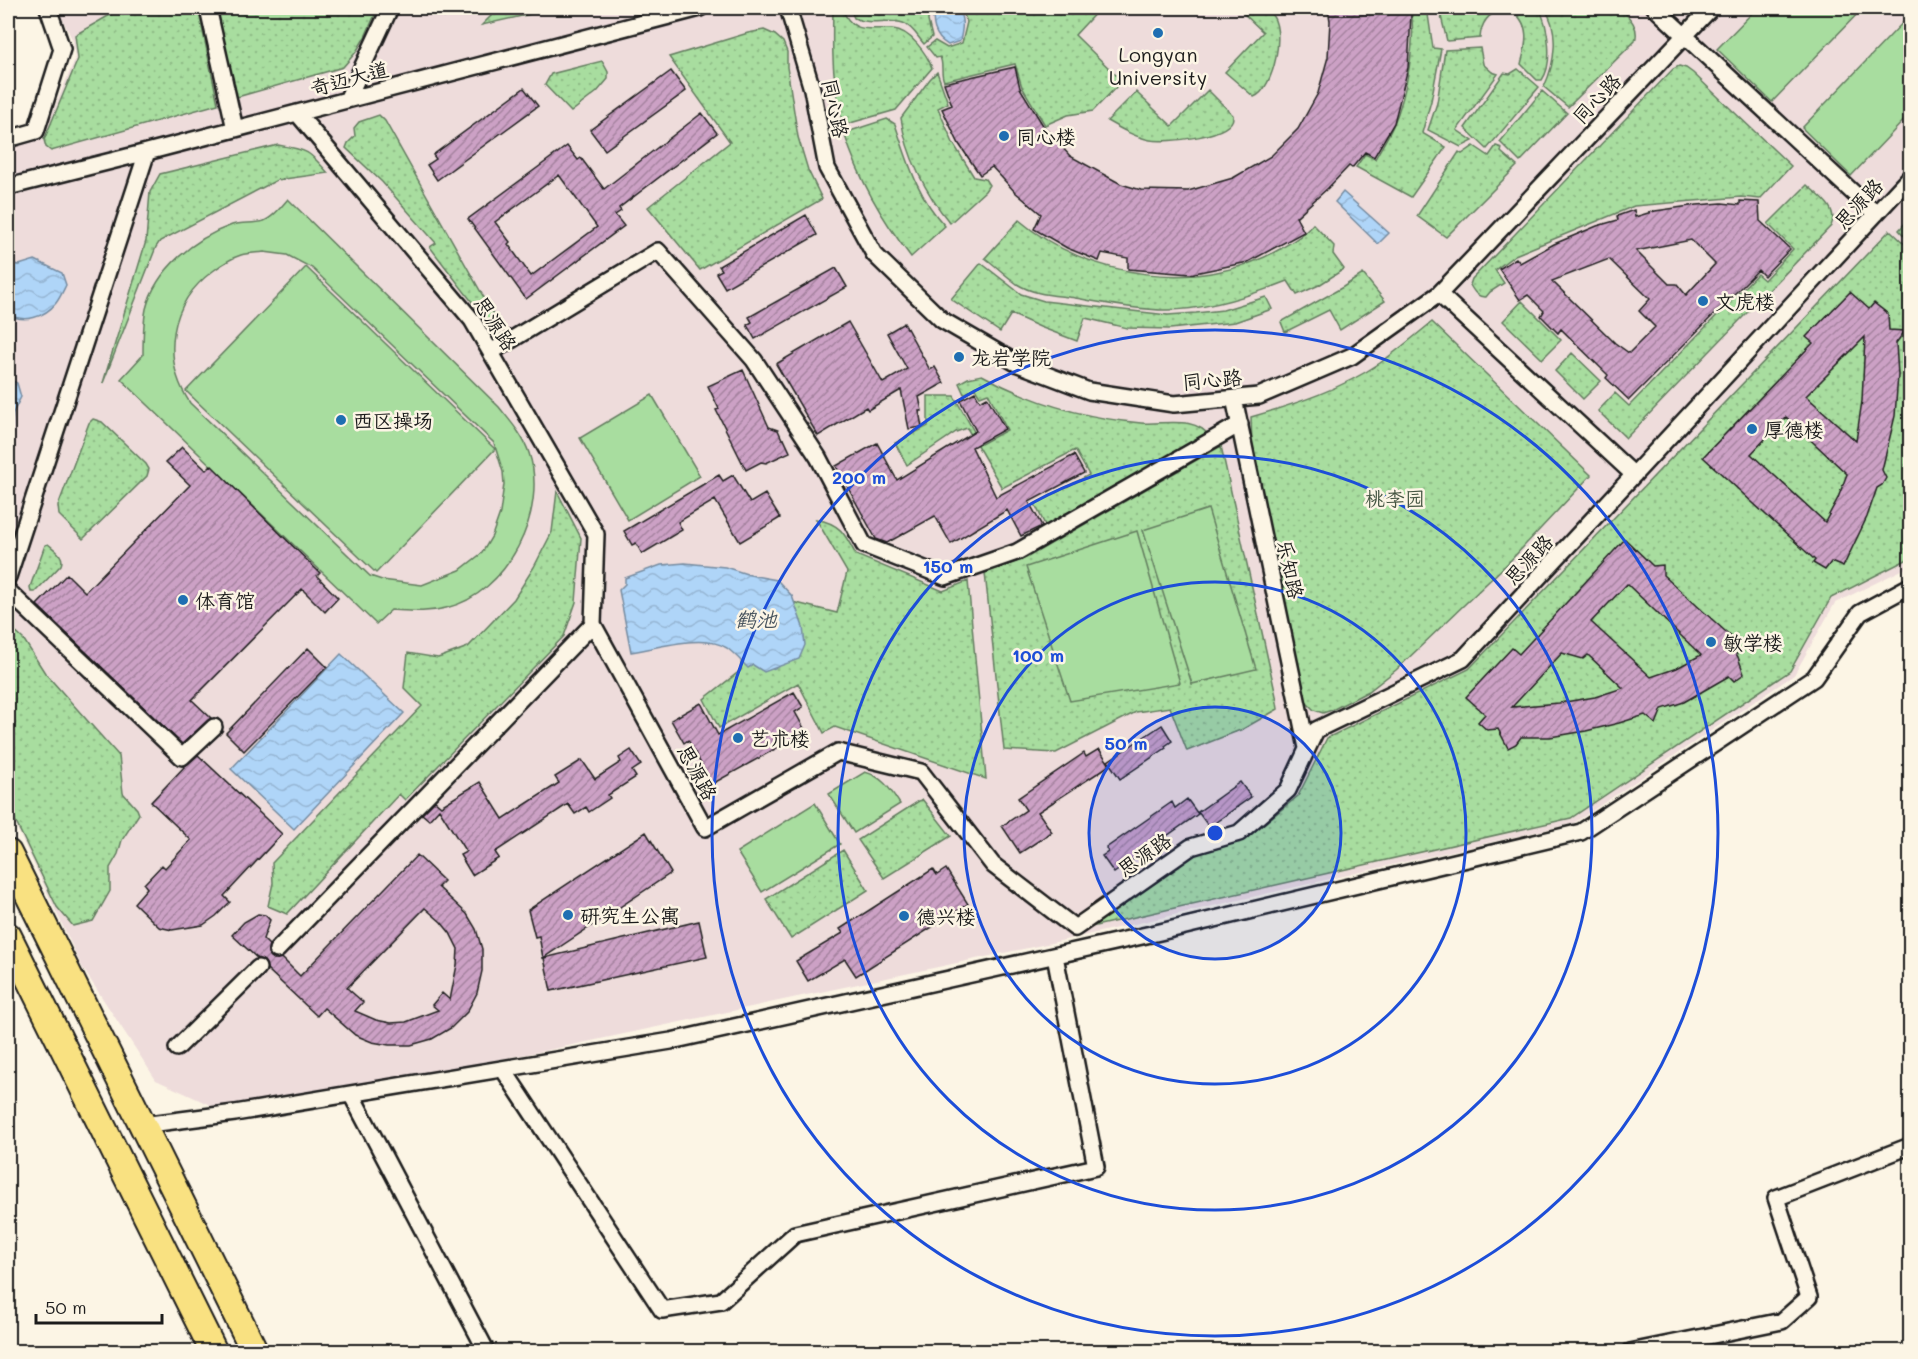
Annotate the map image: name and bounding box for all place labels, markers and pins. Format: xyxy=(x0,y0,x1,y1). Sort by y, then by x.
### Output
marker: Longyan University xyxy=(1151,26,1165,40)
place label: Longyan University xyxy=(1109,41,1207,90)
place label: 同心楼 xyxy=(1016,123,1076,149)
marker: 同心楼 xyxy=(997,129,1011,143)
place label: 文虎楼 xyxy=(1715,288,1775,314)
marker: 文虎楼 xyxy=(1696,294,1710,308)
place label: 龙岩学院 xyxy=(971,344,1051,370)
marker: 龙岩学院 xyxy=(952,350,966,364)
place label: 西区操场 xyxy=(353,407,433,433)
marker: 西区操场 xyxy=(334,413,348,427)
place label: 厚德楼 xyxy=(1764,416,1824,442)
marker: 厚德楼 xyxy=(1745,422,1759,436)
place label: 体育馆 xyxy=(195,587,255,613)
marker: 体育馆 xyxy=(176,593,190,607)
place label: 敏学楼 xyxy=(1723,629,1783,655)
marker: 敏学楼 xyxy=(1704,635,1718,649)
place label: 艺术楼 xyxy=(750,725,810,751)
marker: 艺术楼 xyxy=(731,731,745,745)
centre of rings xyxy=(1205,823,1225,843)
place label: 研究生公寓 xyxy=(580,902,680,928)
place label: 德兴楼 xyxy=(916,903,976,929)
marker: 研究生公寓 xyxy=(561,908,575,922)
marker: 德兴楼 xyxy=(897,909,911,923)

